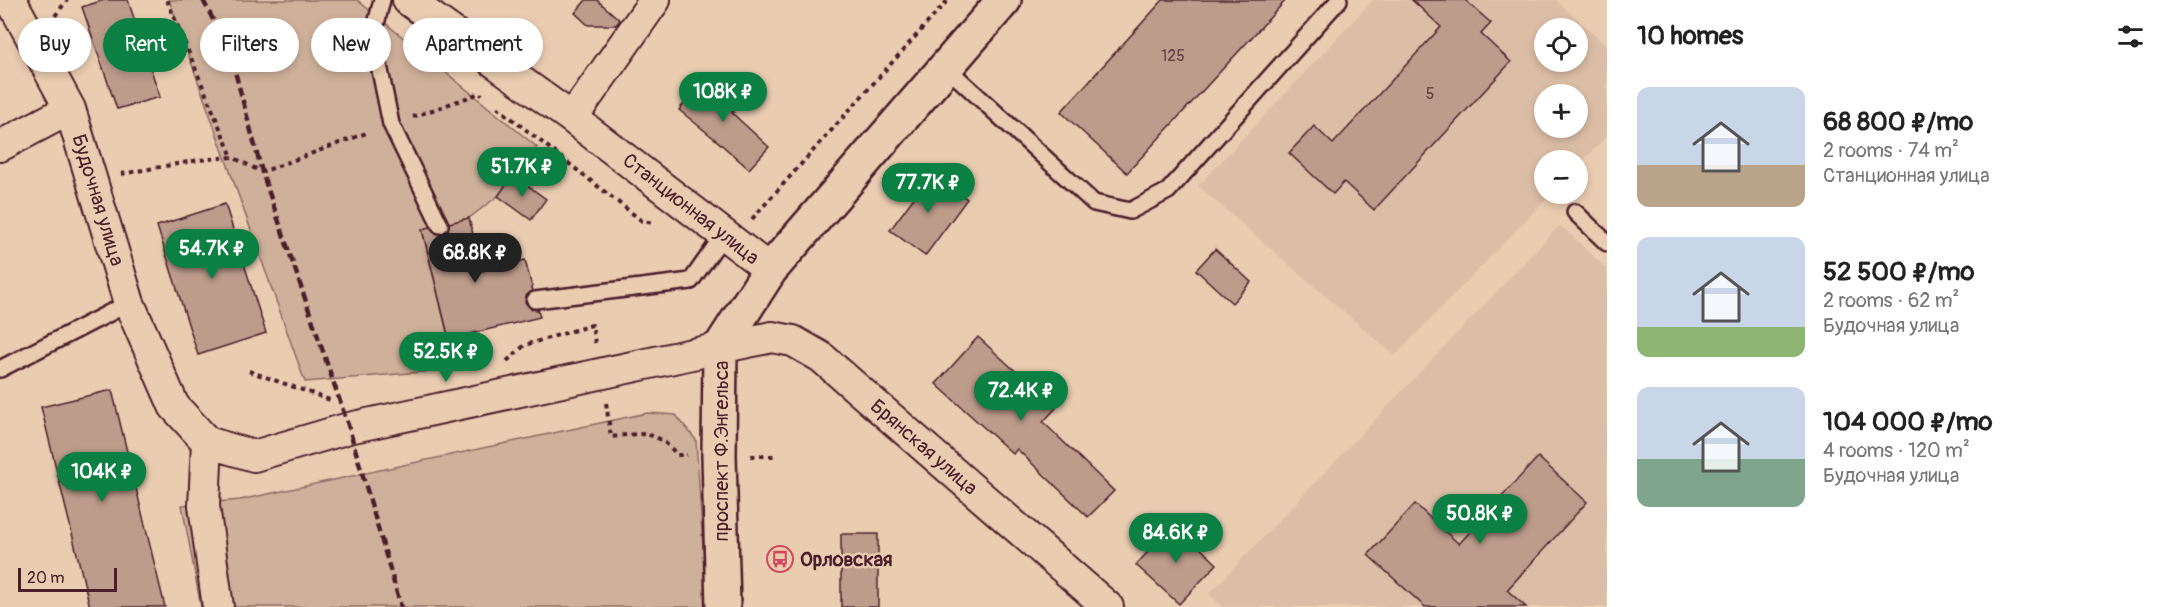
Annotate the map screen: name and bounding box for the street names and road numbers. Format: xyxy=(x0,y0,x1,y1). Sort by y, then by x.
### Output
street label: Будочная улица xyxy=(66,131,130,269)
street label: Станционная улица xyxy=(618,148,764,270)
street label: проспект Ф.Энгельса xyxy=(709,361,734,541)
street label: Брянская улица xyxy=(865,394,983,500)

